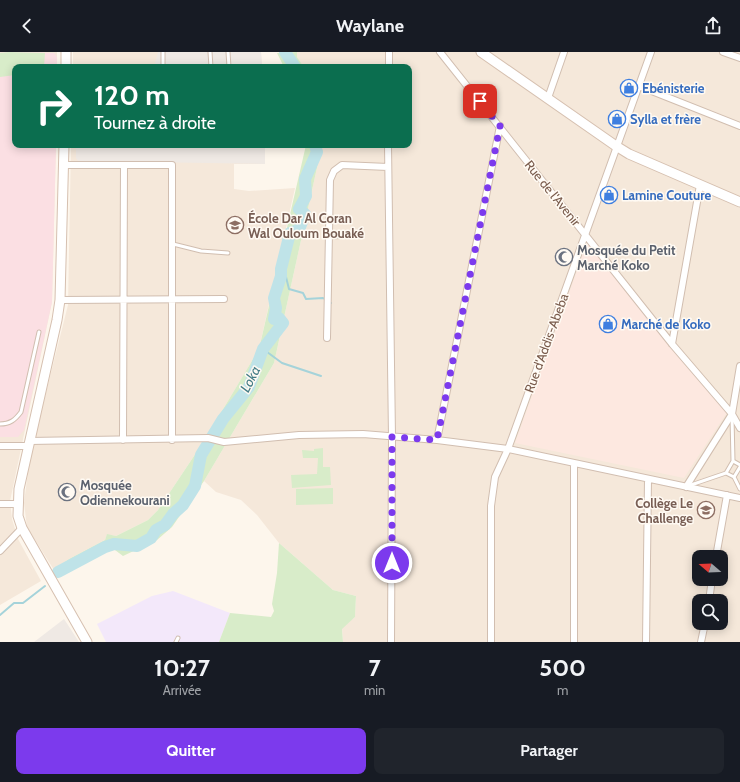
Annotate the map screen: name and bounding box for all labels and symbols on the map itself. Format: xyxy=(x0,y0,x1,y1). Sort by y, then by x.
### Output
shop icon: Ebénisterie xyxy=(619,78,639,98)
place label: Ebénisterie xyxy=(642,80,705,96)
pin xyxy=(463,84,497,118)
shop icon: Sylla et frère xyxy=(607,109,627,129)
place label: Sylla et frère xyxy=(630,111,701,127)
street label: Rue de l'Avenir xyxy=(522,157,585,230)
shop icon: Lamine Couture xyxy=(599,185,619,205)
place label: Lamine Couture xyxy=(622,187,711,203)
place label: École Dar Al Coran Wal Ouloum Bouaké xyxy=(248,209,364,241)
school or university icon: École Dar Al Coran Wal Ouloum Bouaké xyxy=(225,215,245,235)
place label: Mosquée du Petit Marché Koko xyxy=(577,242,676,273)
mosque icon: Mosquée du Petit Marché Koko xyxy=(554,247,574,267)
street label: Rue d'Addis-Abeba xyxy=(521,291,572,395)
shop icon: Marché de Koko xyxy=(598,314,618,334)
place label: Marché de Koko xyxy=(621,316,711,332)
water label: Loka xyxy=(236,363,264,395)
place label: Mosquée Odiennekourani xyxy=(80,477,170,508)
mosque icon: Mosquée Odiennekourani xyxy=(57,482,77,502)
place label: Collège Le Challenge xyxy=(635,495,693,526)
school or university icon: Collège Le Challenge xyxy=(696,500,716,520)
position arrow xyxy=(371,542,413,584)
north arrow xyxy=(692,550,728,586)

